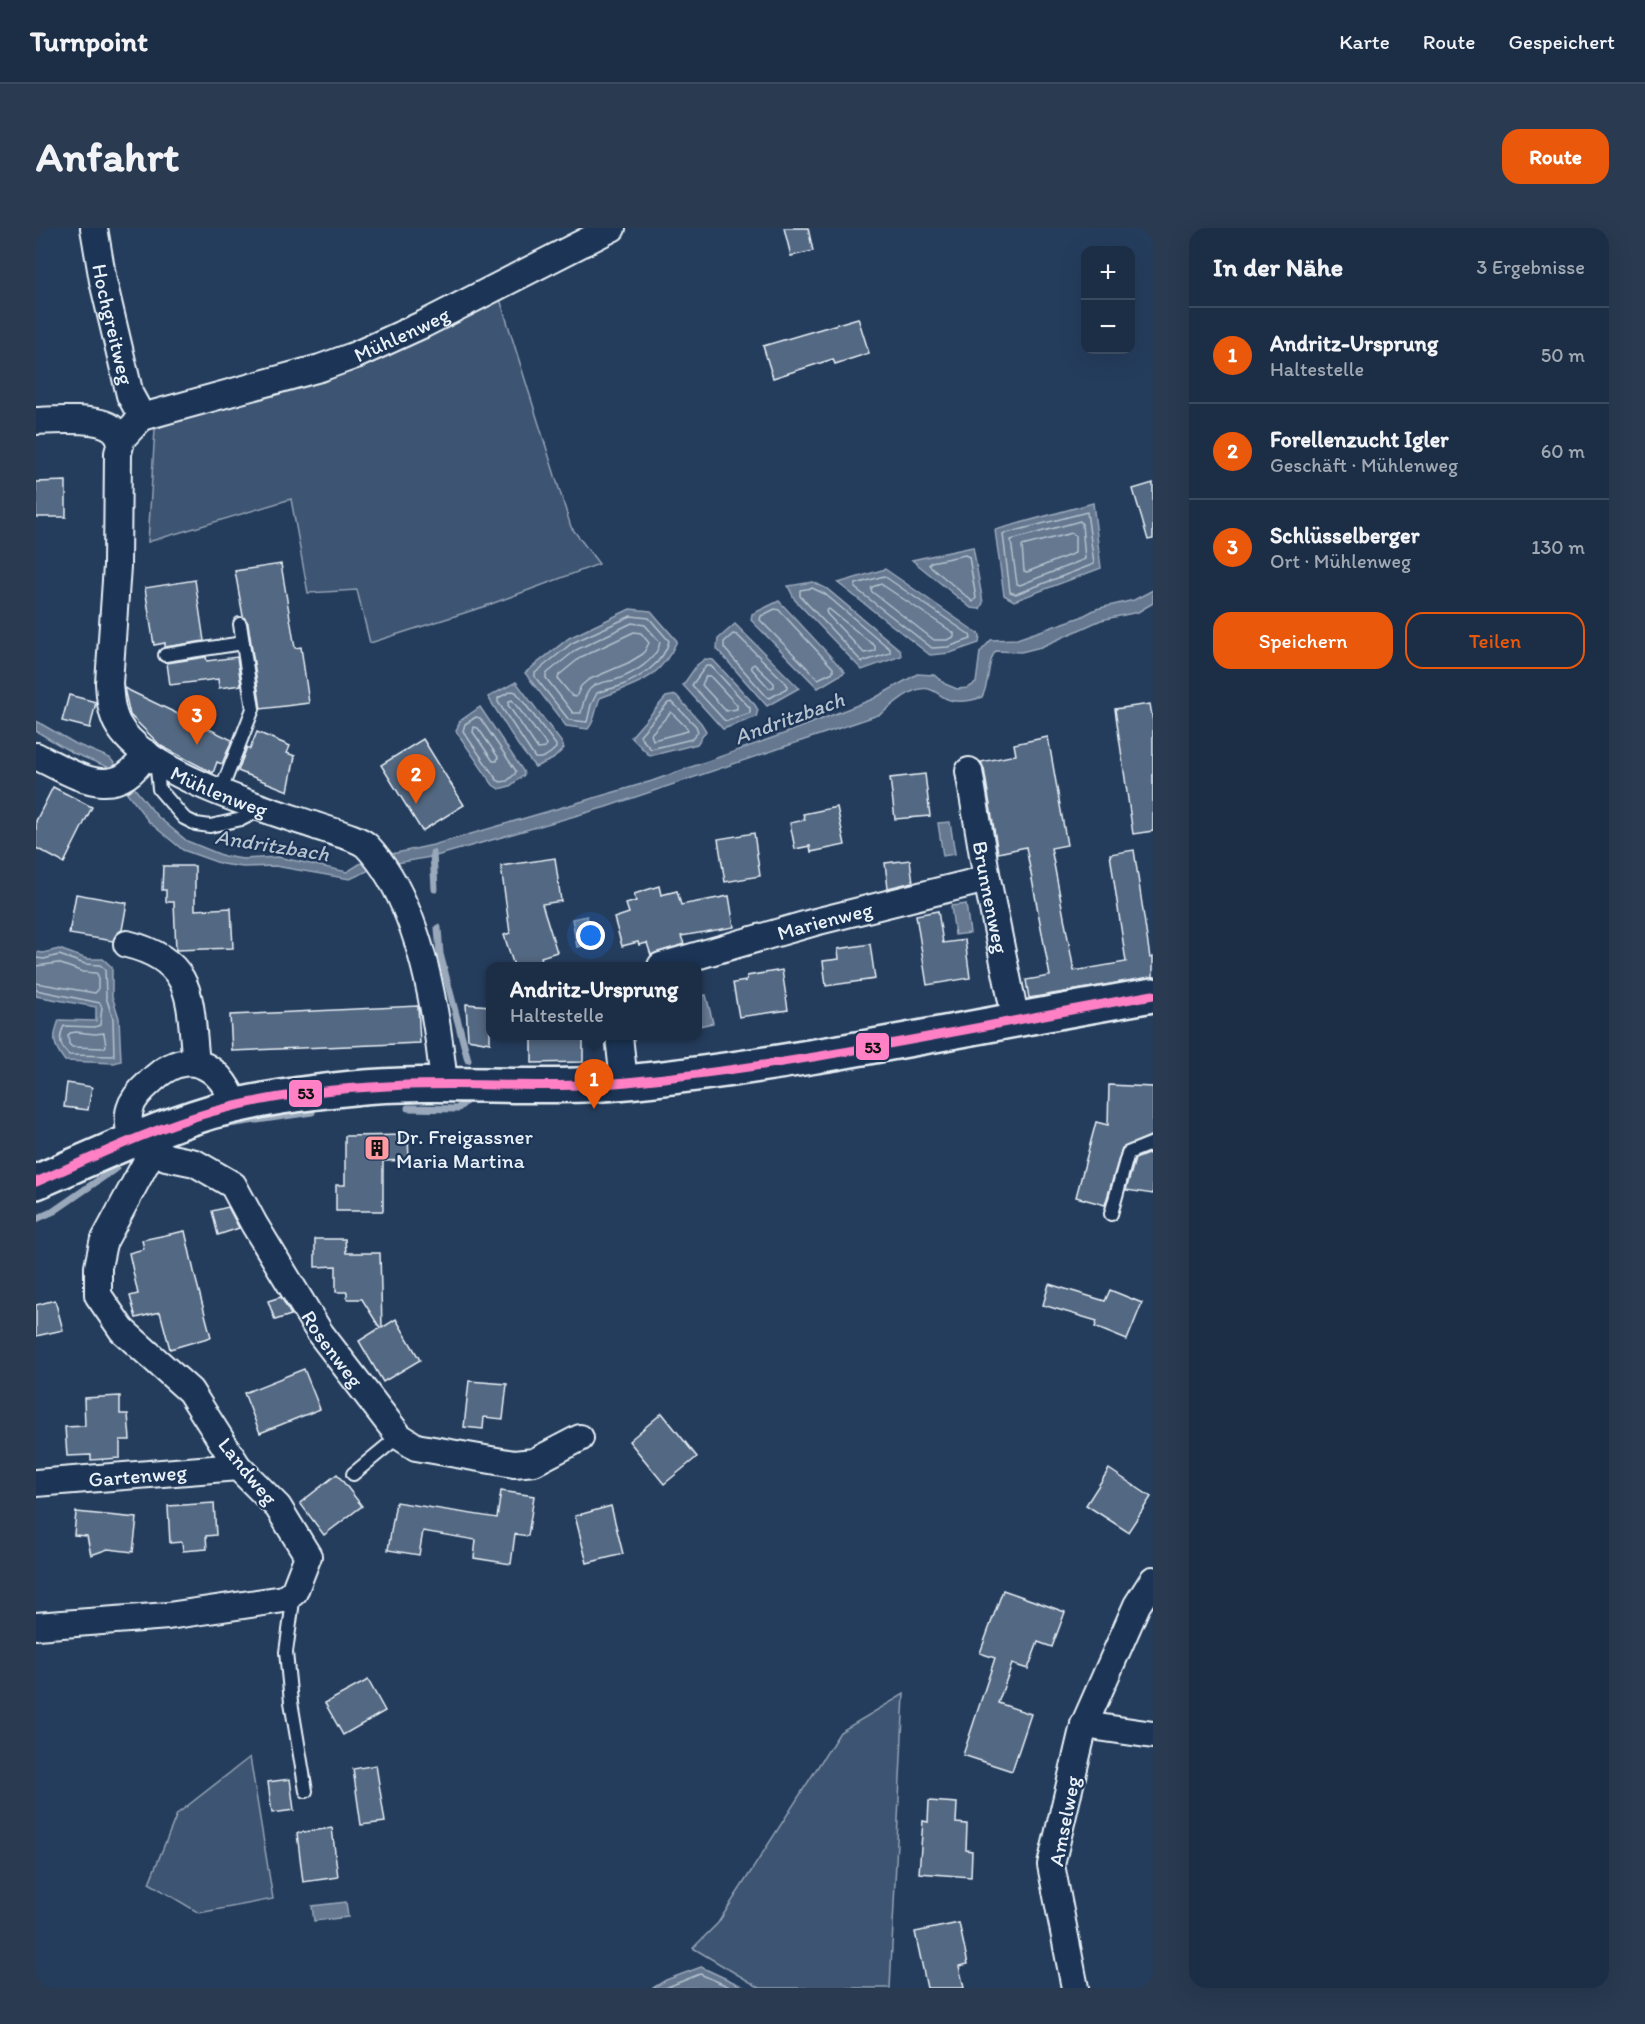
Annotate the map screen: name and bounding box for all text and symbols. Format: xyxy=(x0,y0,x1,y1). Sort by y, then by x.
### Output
text: Turnpoint xyxy=(30,24,148,58)
text: Karte xyxy=(1339,29,1390,54)
text: Route xyxy=(1423,29,1476,54)
text: Gespeichert xyxy=(1509,29,1615,54)
button: Route xyxy=(1502,129,1609,184)
text: Anfahrt xyxy=(36,131,179,182)
map controls xyxy=(1081,246,1135,354)
button: + xyxy=(1081,246,1135,300)
text: In der Nähe xyxy=(1213,251,1343,283)
text: 3 Ergebnisse xyxy=(1477,255,1585,279)
street label: Hochgreitweg xyxy=(88,262,140,387)
button: − xyxy=(1081,300,1135,354)
street label: Mühlenweg xyxy=(350,301,454,367)
text: Andritz-Ursprung xyxy=(1270,330,1438,357)
text: 1 xyxy=(1228,343,1237,367)
text: 50 m xyxy=(1541,343,1585,367)
text: Haltestelle xyxy=(1270,357,1364,381)
text: Forellenzucht Igler xyxy=(1270,426,1449,453)
text: 2 xyxy=(1227,439,1238,463)
text: 60 m xyxy=(1541,439,1585,463)
text: Geschäft · Mühlenweg xyxy=(1270,453,1458,477)
text: Schlüsselberger xyxy=(1270,522,1419,549)
text: 3 xyxy=(1227,535,1238,559)
text: 130 m xyxy=(1531,535,1585,559)
text: Ort · Mühlenweg xyxy=(1270,549,1411,573)
button: Speichern xyxy=(1213,612,1393,669)
button: Teilen xyxy=(1405,612,1585,669)
water label: Andritzbach xyxy=(730,685,848,750)
pin: 3 xyxy=(178,696,216,745)
pin: 2 xyxy=(396,754,436,804)
street label: Mühlenweg xyxy=(167,759,271,822)
water label: Andritzbach xyxy=(213,823,332,867)
street label: Brunnenweg xyxy=(968,839,1014,956)
street label: Marienweg xyxy=(774,896,875,945)
your location xyxy=(576,921,605,950)
popup xyxy=(486,962,702,1040)
text: Andritz-Ursprung xyxy=(510,976,678,1003)
text: Haltestelle xyxy=(510,1003,604,1027)
line badge: 53 xyxy=(855,1032,890,1061)
text: 53 xyxy=(864,1038,882,1057)
pin: 1 xyxy=(574,1060,614,1109)
line badge: 53 xyxy=(288,1079,323,1108)
text: 53 xyxy=(297,1084,315,1103)
place label: Dr. Freigassner Maria Martina xyxy=(396,1124,534,1173)
building icon: Dr. Freigassner Maria Martina xyxy=(362,1133,392,1163)
street label: Rosenweg xyxy=(297,1305,369,1392)
street label: Landweg xyxy=(213,1432,283,1510)
street label: Gartenweg xyxy=(88,1459,188,1491)
street label: Amselweg xyxy=(1043,1773,1085,1868)

